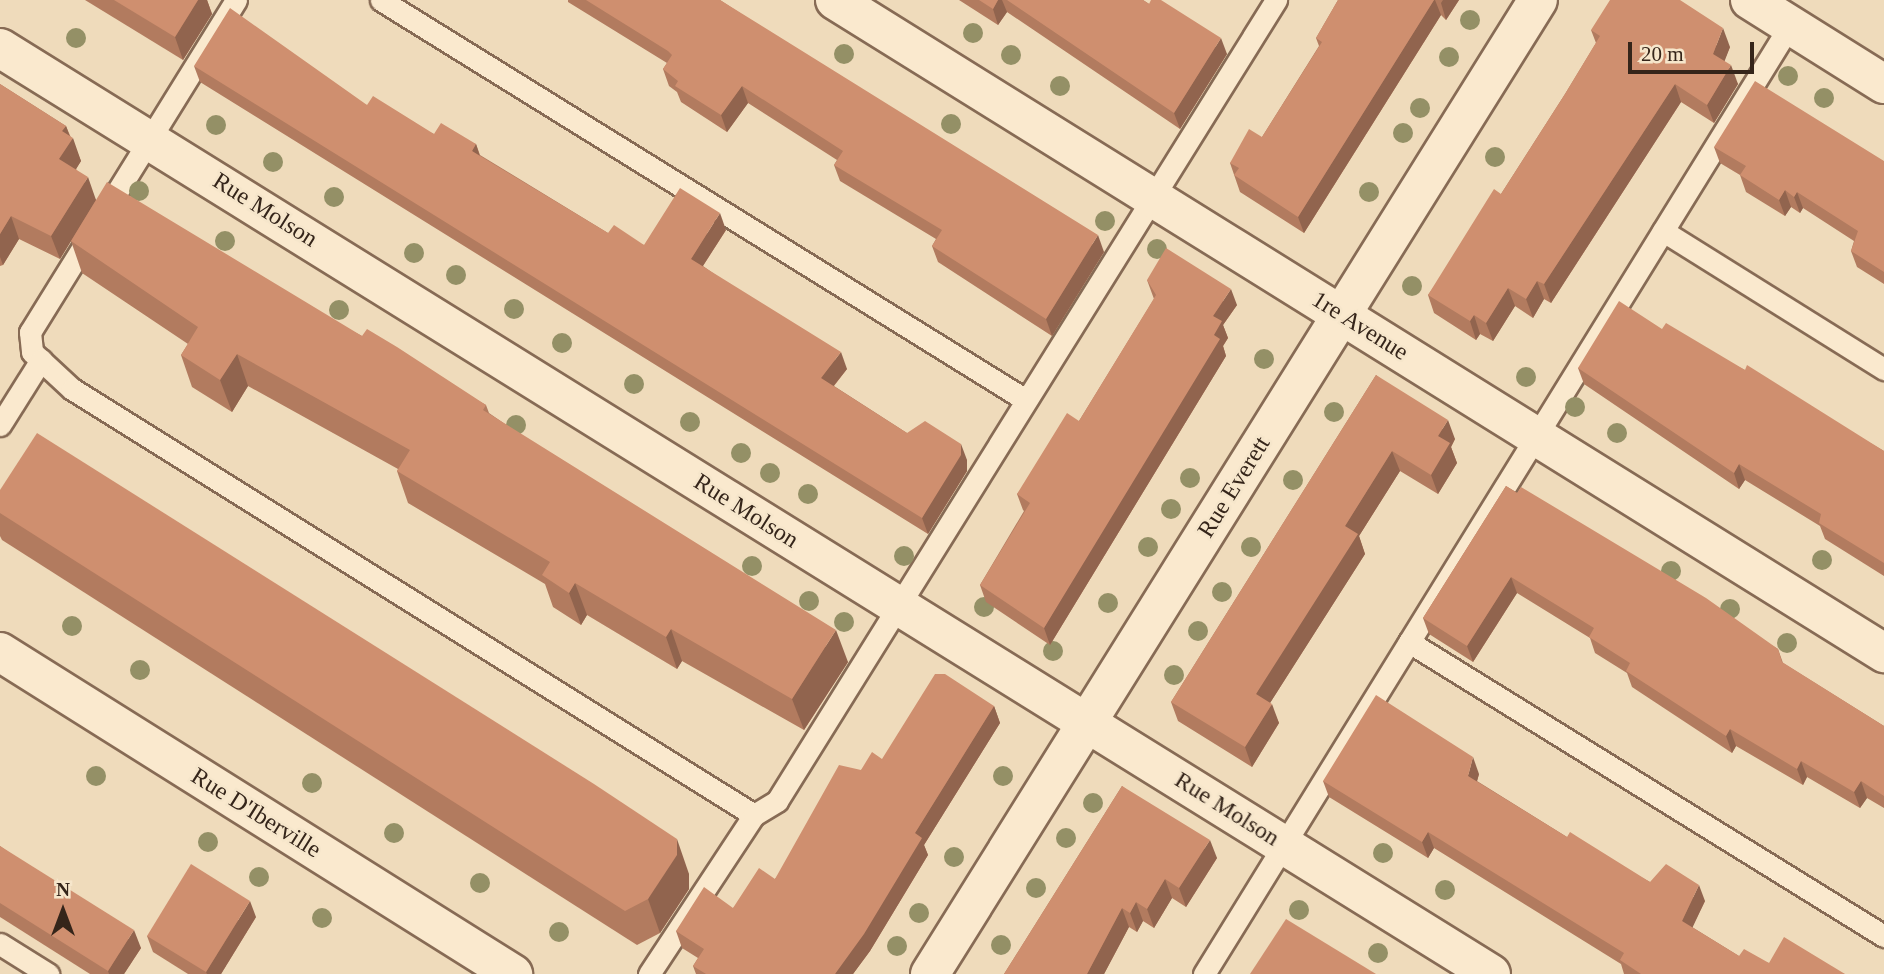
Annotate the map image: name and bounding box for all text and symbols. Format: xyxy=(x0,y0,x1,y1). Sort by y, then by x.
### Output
scale bar xyxy=(1632,28,1758,72)
text: 20 m xyxy=(1641,42,1684,66)
street label: Rue Molson xyxy=(207,167,323,253)
street label: 1re Avenue xyxy=(1306,285,1414,367)
street label: Rue Everett xyxy=(1192,431,1276,543)
street label: Rue Molson xyxy=(688,468,804,554)
street label: Rue D'Iberville xyxy=(186,762,326,864)
street label: Rue Molson xyxy=(1169,766,1285,852)
north arrow xyxy=(28,876,98,946)
text: N xyxy=(56,879,70,900)

